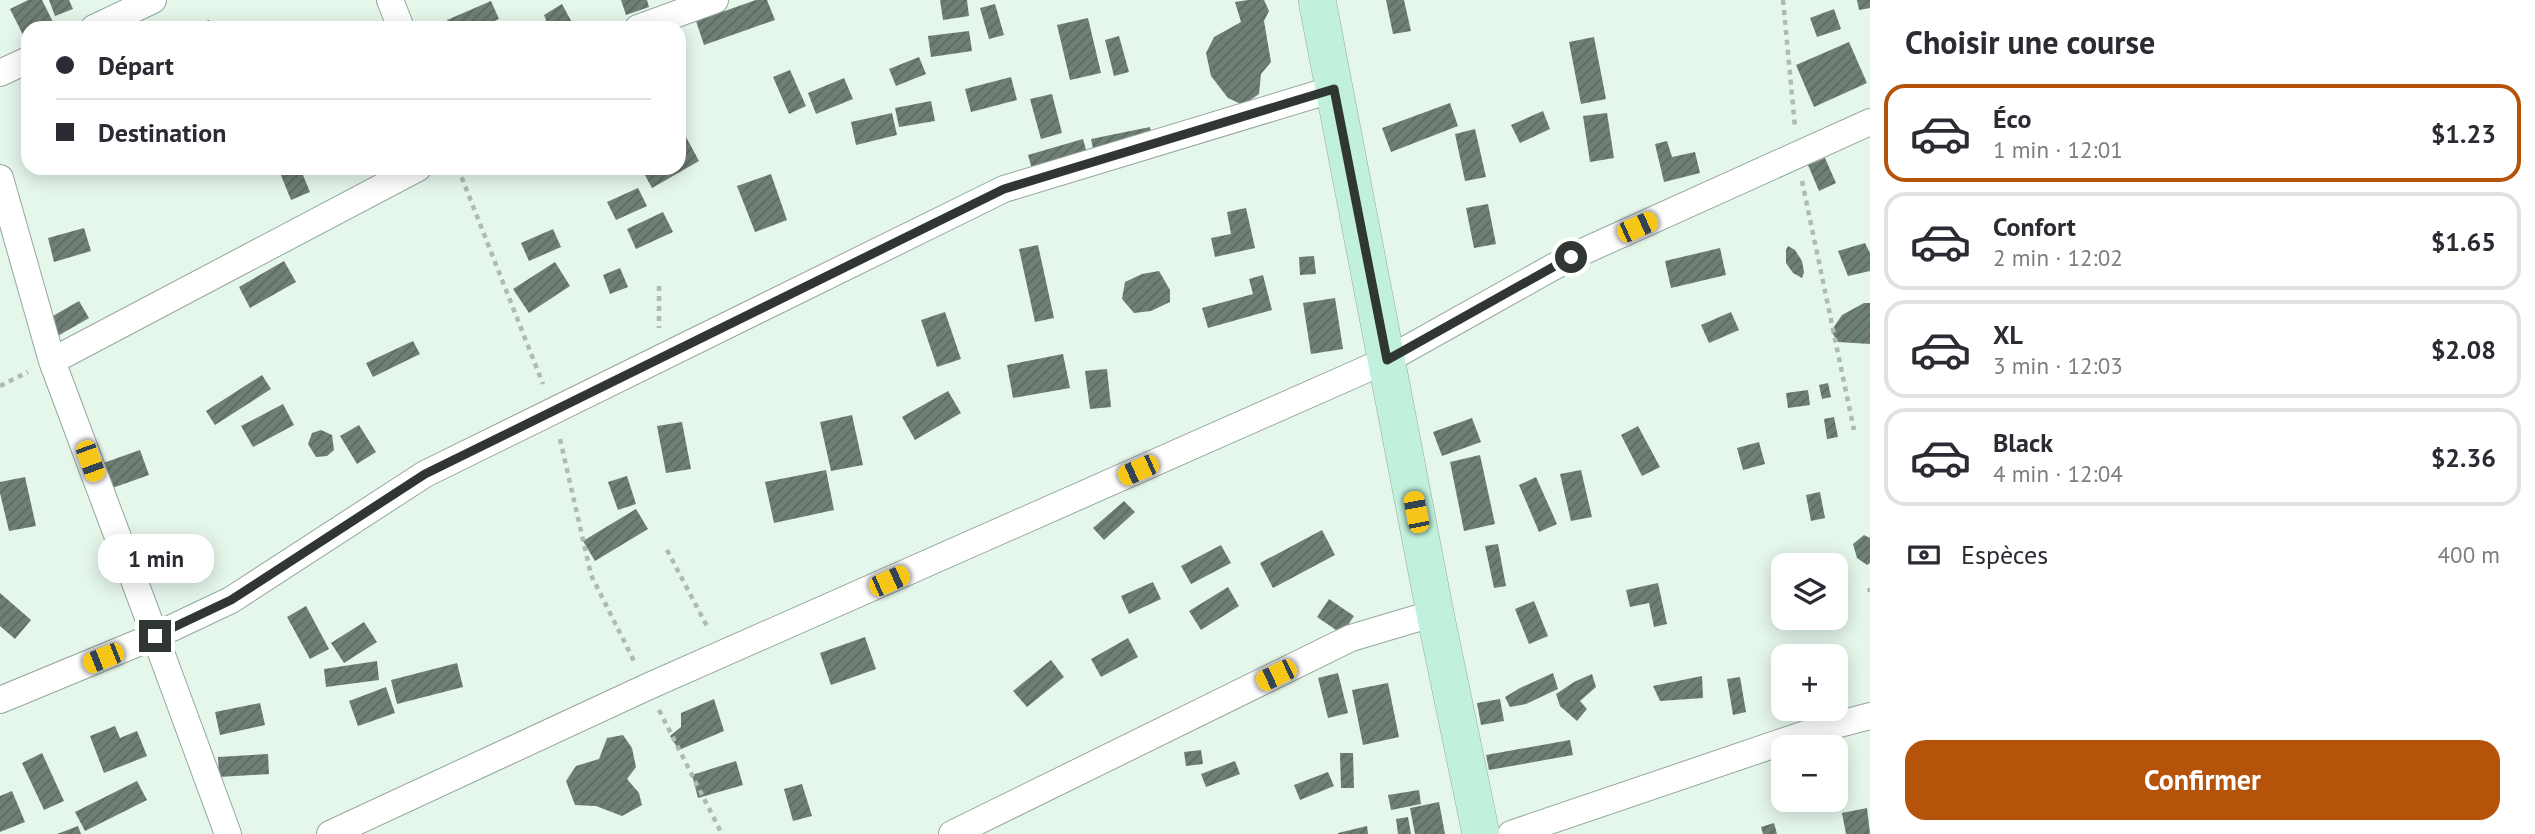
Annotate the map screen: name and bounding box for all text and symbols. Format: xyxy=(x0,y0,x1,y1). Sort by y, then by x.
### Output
text: Choisir une course xyxy=(1905,21,2155,63)
text: Départ xyxy=(98,49,174,82)
icon: car xyxy=(1909,102,1972,165)
text: Éco xyxy=(1993,102,2031,135)
text: Destination xyxy=(98,116,226,149)
text: $1.23 xyxy=(2431,117,2496,150)
text: 1 min · 12:01 xyxy=(1993,135,2123,164)
car xyxy=(1614,209,1661,245)
icon: car xyxy=(1909,210,1972,273)
text: Confort xyxy=(1993,210,2076,243)
text: $1.65 xyxy=(2431,225,2496,258)
route start xyxy=(1555,241,1587,273)
text: 2 min · 12:02 xyxy=(1993,243,2123,272)
icon: car xyxy=(1909,318,1972,381)
text: XL xyxy=(1993,318,2023,351)
text: $2.08 xyxy=(2431,333,2496,366)
text: 3 min · 12:03 xyxy=(1993,351,2123,380)
icon: car xyxy=(1909,426,1972,489)
text: Black xyxy=(1993,426,2053,459)
car xyxy=(73,438,108,484)
text: $2.36 xyxy=(2431,441,2496,474)
car xyxy=(1115,452,1162,488)
text: 4 min · 12:04 xyxy=(1993,459,2123,488)
car xyxy=(1402,489,1431,535)
callout: 1 min xyxy=(97,534,213,584)
icon: cash xyxy=(1905,536,1943,574)
text: Espèces xyxy=(1961,538,2048,571)
text: 400 m xyxy=(2438,540,2500,569)
text: 1 min xyxy=(128,544,184,573)
map controls xyxy=(1771,553,1848,812)
button: layers xyxy=(1771,553,1848,630)
car xyxy=(866,563,913,599)
route end xyxy=(139,620,171,652)
car xyxy=(80,640,127,676)
button: + xyxy=(1771,644,1848,721)
car xyxy=(1253,656,1300,694)
button: − xyxy=(1771,735,1848,812)
button: Confirmer xyxy=(1905,740,2500,820)

